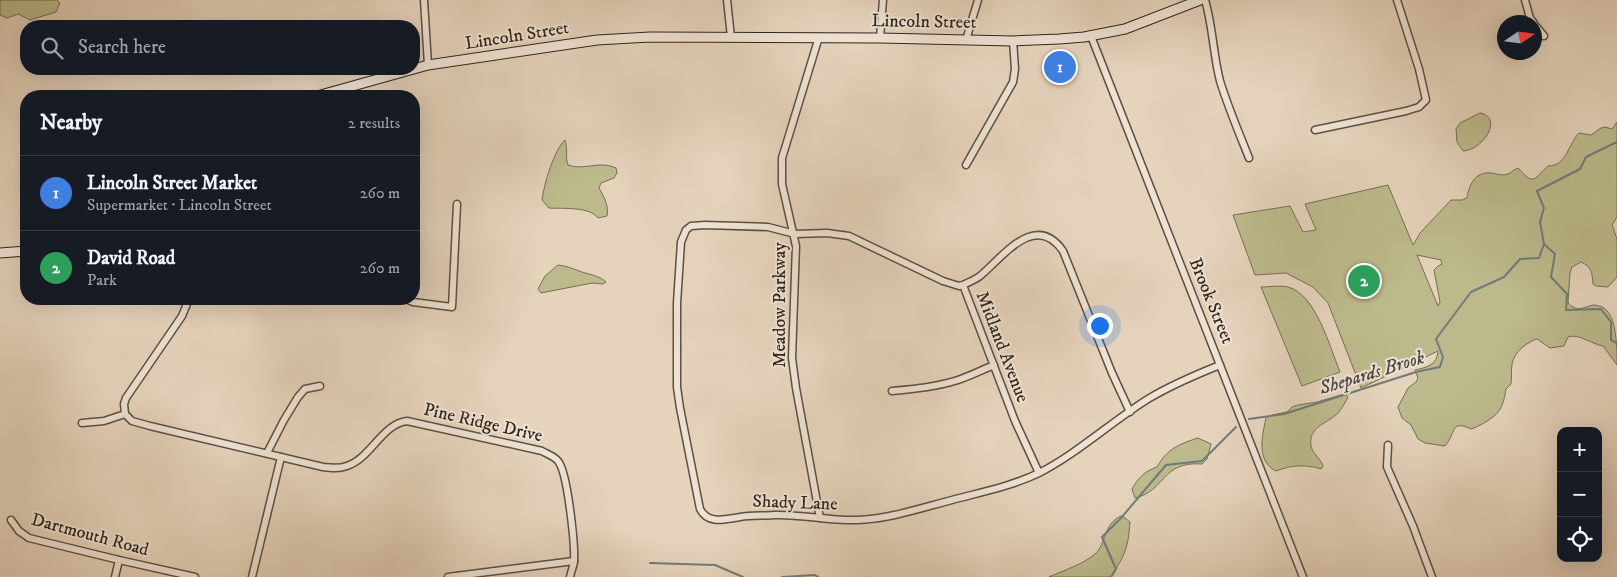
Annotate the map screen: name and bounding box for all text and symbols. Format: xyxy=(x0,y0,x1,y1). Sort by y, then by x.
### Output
street label: Lincoln Street xyxy=(871,10,977,34)
north arrow xyxy=(1497,15,1542,60)
street label: Lincoln Street xyxy=(464,17,571,55)
search box xyxy=(20,20,420,75)
icon: search xyxy=(38,34,66,62)
text: Search here xyxy=(78,36,166,59)
pin: 1 xyxy=(1044,48,1076,86)
text: Nearby xyxy=(40,110,102,136)
text: 2 results xyxy=(348,113,400,133)
text: Lincoln Street Market xyxy=(87,172,257,195)
text: 1 xyxy=(53,183,59,203)
text: 260 m xyxy=(360,183,400,203)
text: Supermarket · Lincoln Street xyxy=(87,195,272,215)
street label: Meadow Parkway xyxy=(769,242,791,368)
text: David Road xyxy=(87,247,175,270)
street label: Brook Street xyxy=(1184,255,1238,347)
text: 2 xyxy=(52,258,60,278)
text: 260 m xyxy=(360,258,400,278)
pin: 2 xyxy=(1348,262,1380,300)
text: Park xyxy=(87,270,117,290)
street label: Midland Avenue xyxy=(971,288,1033,406)
your location xyxy=(1087,313,1113,339)
water label: Shepards Brook xyxy=(1316,346,1428,401)
street label: Pine Ridge Drive xyxy=(421,399,545,447)
map controls xyxy=(1557,427,1602,562)
button: + xyxy=(1557,427,1602,472)
button: − xyxy=(1557,472,1602,517)
street label: Shady Lane xyxy=(752,491,838,515)
street label: Dartmouth Road xyxy=(29,509,151,561)
button: locate xyxy=(1557,517,1602,562)

